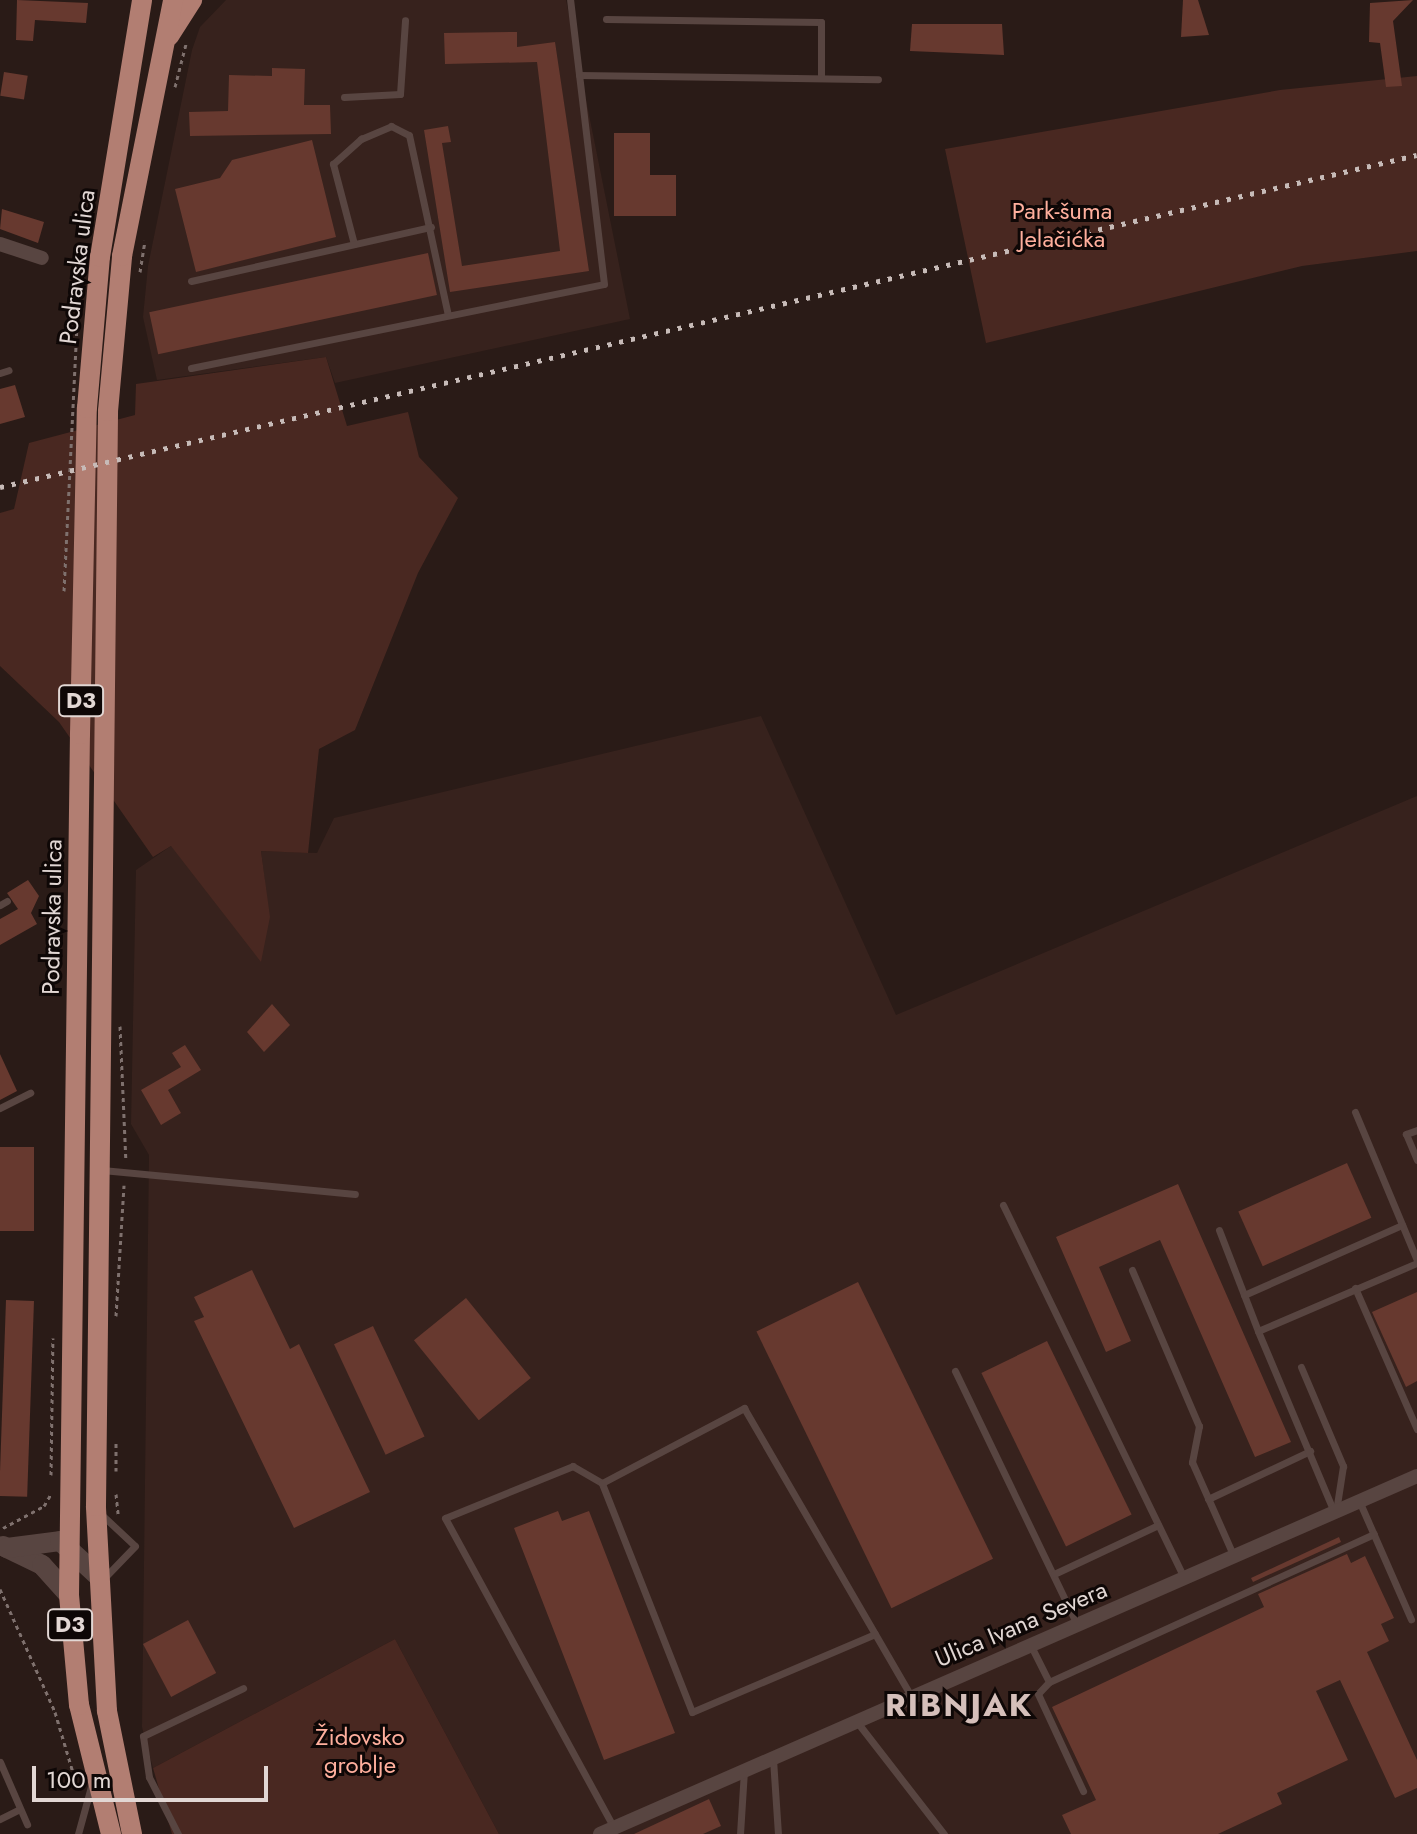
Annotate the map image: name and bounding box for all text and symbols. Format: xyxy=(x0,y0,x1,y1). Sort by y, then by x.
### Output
street label: Podravska ulica xyxy=(53,188,101,346)
park label: Park-šuma Jelačićka xyxy=(1012,197,1112,253)
road number: D3 xyxy=(57,683,105,719)
street label: Podravska ulica xyxy=(36,839,68,995)
street label: Ulica Ivana Severa xyxy=(931,1575,1111,1673)
road number: D3 xyxy=(46,1607,94,1643)
district label: RIBNJAK xyxy=(885,1686,1033,1724)
park label: Židovsko groblje xyxy=(315,1723,405,1779)
scale bar xyxy=(36,1750,272,1800)
text: 100 m xyxy=(46,1762,112,1797)

